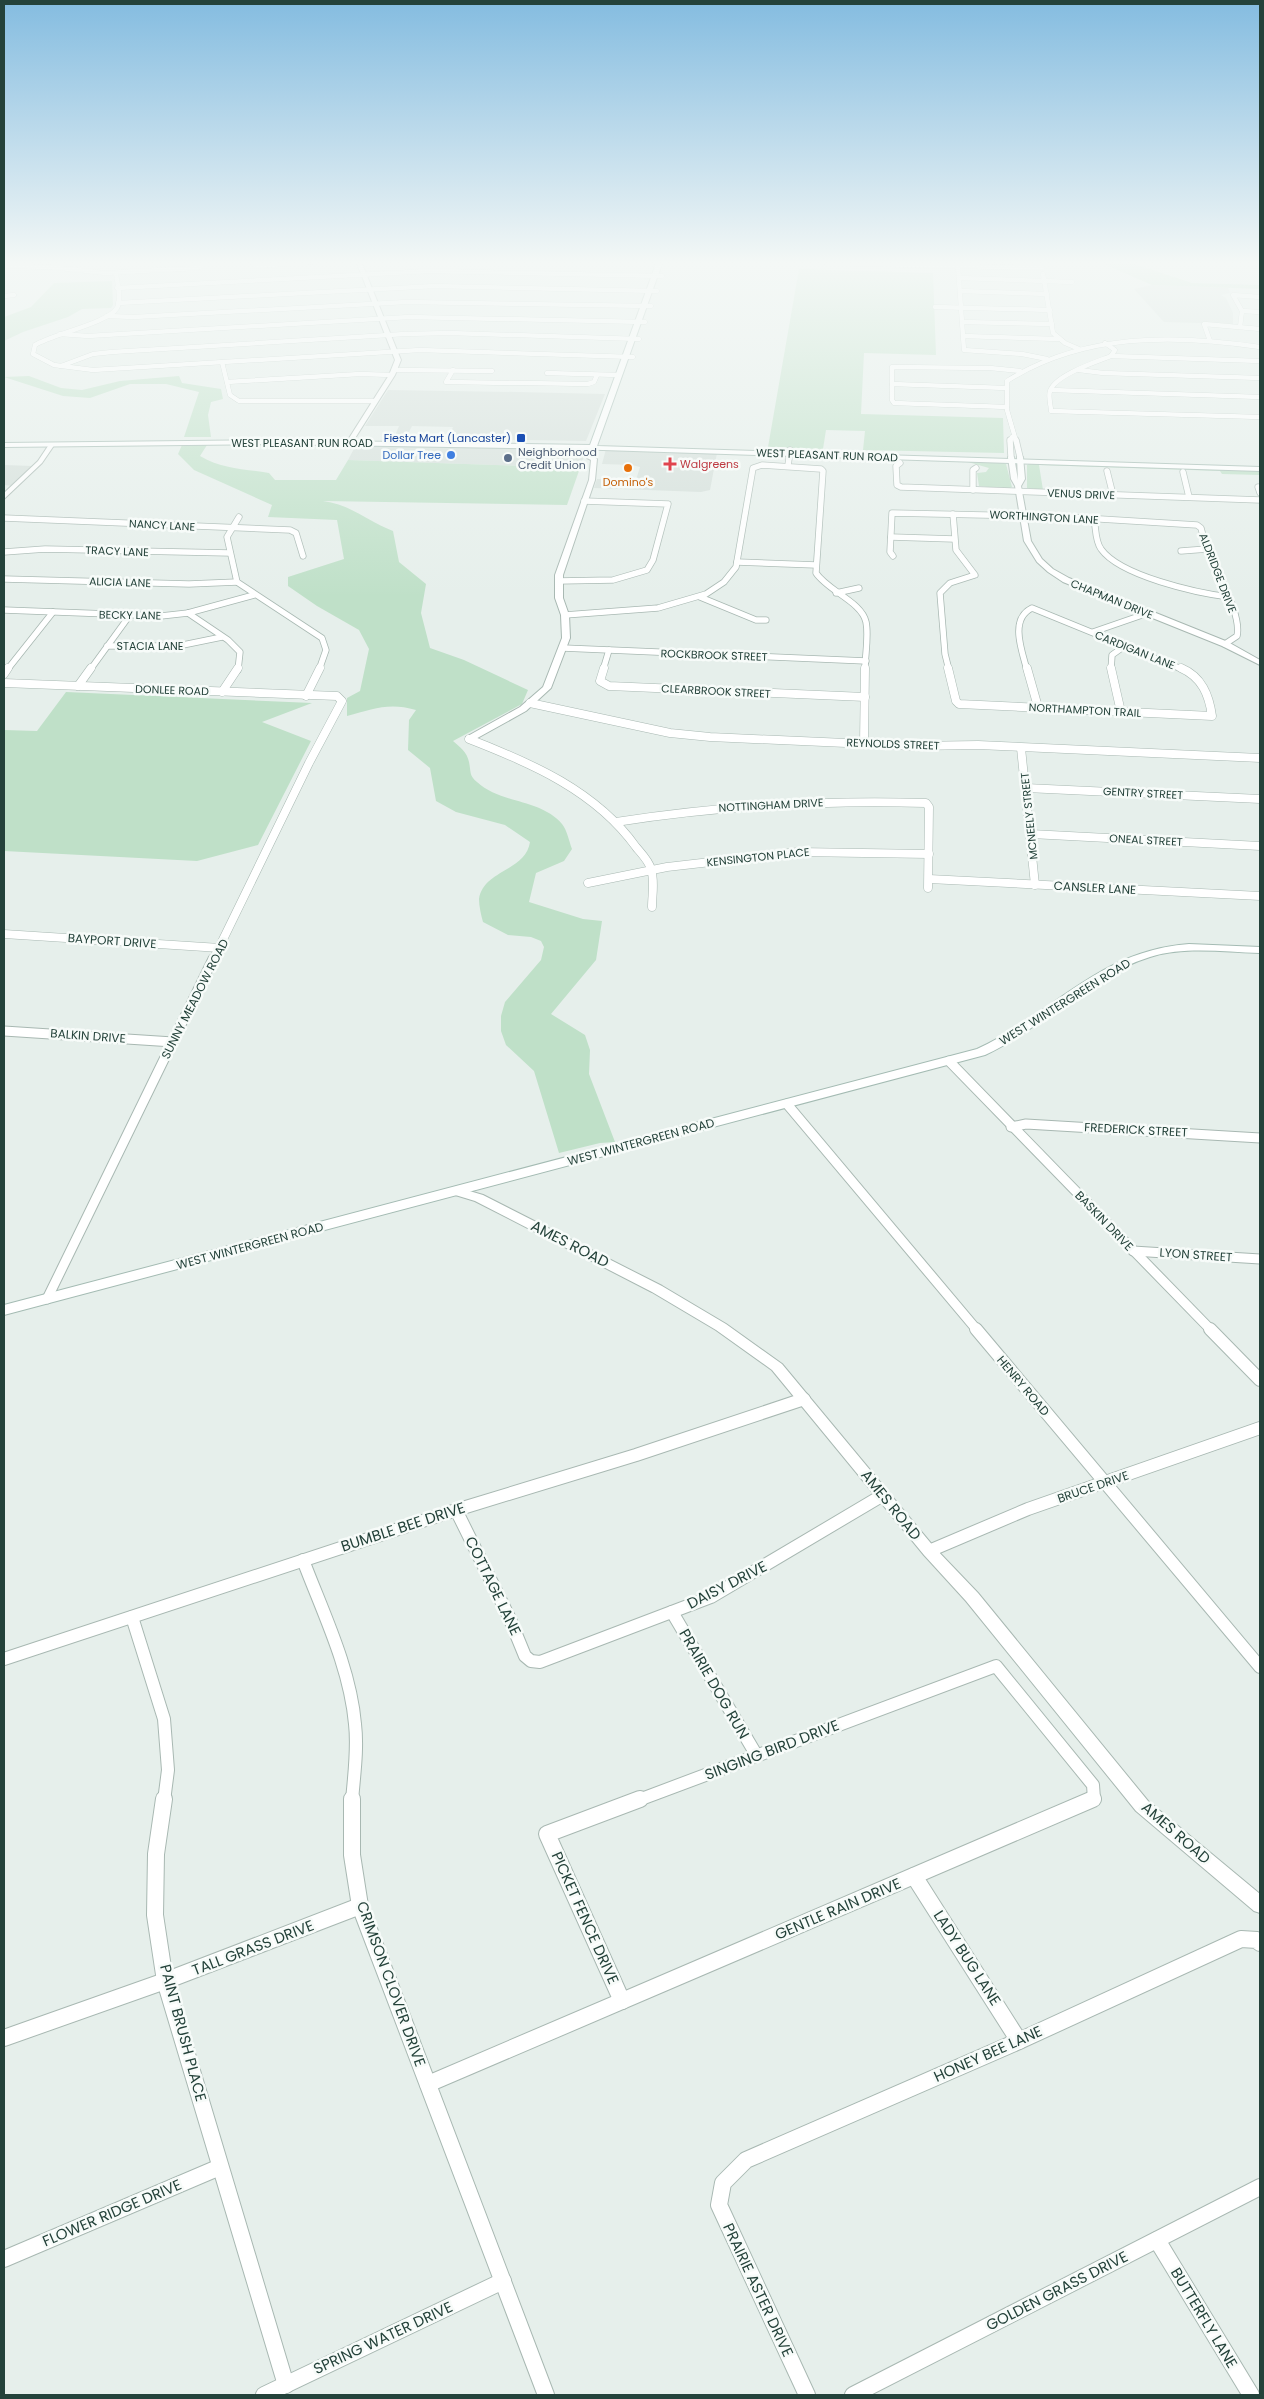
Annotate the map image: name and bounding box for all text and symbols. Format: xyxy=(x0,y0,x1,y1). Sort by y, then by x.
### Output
place label: Fiesta Mart (Lancaster) xyxy=(384,430,511,446)
marker: Fiesta Mart (Lancaster) xyxy=(515,432,527,444)
street label: WEST PLEASANT RUN ROAD xyxy=(231,435,373,451)
place label: Neighborhood Credit Union xyxy=(518,444,597,473)
street label: WEST PLEASANT RUN ROAD xyxy=(756,445,898,465)
place label: Dollar Tree xyxy=(383,447,441,463)
marker: Dollar Tree xyxy=(445,449,457,461)
marker: Neighborhood Credit Union xyxy=(502,452,514,464)
place label: Walgreens xyxy=(680,456,739,472)
marker: Walgreens xyxy=(664,458,676,470)
marker: Domino's xyxy=(622,462,634,474)
place label: Domino's xyxy=(603,474,653,490)
street label: VENUS DRIVE xyxy=(1047,485,1115,503)
street label: WORTHINGTON LANE xyxy=(989,506,1099,528)
street label: NANCY LANE xyxy=(128,515,196,535)
street label: ALDRIDGE DRIVE xyxy=(1195,531,1241,615)
street label: TRACY LANE xyxy=(85,542,149,560)
street label: ALICIA LANE xyxy=(89,573,151,591)
street label: CHAPMAN DRIVE xyxy=(1068,575,1156,623)
street label: BECKY LANE xyxy=(99,606,161,624)
street label: CARDIGAN LANE xyxy=(1092,627,1178,673)
street label: STACIA LANE xyxy=(117,638,183,654)
street label: ROCKBROOK STREET xyxy=(660,645,768,665)
street label: CLEARBROOK STREET xyxy=(661,680,771,702)
street label: DONLEE ROAD xyxy=(135,681,209,699)
street label: NORTHAMPTON TRAIL xyxy=(1028,699,1142,721)
street label: REYNOLDS STREET xyxy=(846,734,940,754)
street label: MCNEELY STREET xyxy=(1016,772,1042,860)
street label: GENTRY STREET xyxy=(1102,783,1184,803)
street label: NOTTINGHAM DRIVE xyxy=(718,794,824,816)
street label: ONEAL STREET xyxy=(1109,830,1183,850)
street label: KENSINGTON PLACE xyxy=(706,844,810,870)
street label: CANSLER LANE xyxy=(1053,877,1137,898)
street label: BAYPORT DRIVE xyxy=(67,929,157,952)
street label: SUNNY MEADOW ROAD xyxy=(157,936,232,1062)
street label: WEST WINTERGREEN ROAD xyxy=(996,954,1133,1049)
street label: BALKIN DRIVE xyxy=(50,1024,126,1047)
street label: WEST WINTERGREEN ROAD xyxy=(565,1114,716,1169)
street label: FREDERICK STREET xyxy=(1084,1118,1189,1141)
street label: BASKIN DRIVE xyxy=(1071,1187,1137,1254)
street label: AMES ROAD xyxy=(528,1215,613,1272)
street label: WEST WINTERGREEN ROAD xyxy=(174,1218,325,1273)
street label: LYON STREET xyxy=(1159,1243,1233,1266)
street label: HENRY ROAD xyxy=(993,1352,1054,1419)
street label: AMES ROAD xyxy=(856,1465,926,1544)
street label: BRUCE DRIVE xyxy=(1055,1466,1131,1507)
street label: BUMBLE BEE DRIVE xyxy=(338,1497,468,1557)
street label: COTTAGE LANE xyxy=(460,1533,527,1639)
street label: DAISY DRIVE xyxy=(683,1555,770,1614)
street label: PRAIRIE DOG RUN xyxy=(674,1625,755,1743)
street label: SINGING BIRD DRIVE xyxy=(702,1714,842,1785)
street label: AMES ROAD xyxy=(1137,1797,1215,1868)
street label: PICKET FENCE DRIVE xyxy=(547,1848,624,1987)
street label: GENTLE RAIN DRIVE xyxy=(772,1873,904,1945)
street label: CRIMSON CLOVER DRIVE xyxy=(352,1898,431,2069)
street label: LADY BUG LANE xyxy=(929,1906,1006,2009)
street label: TALL GRASS DRIVE xyxy=(189,1915,317,1980)
street label: PAINT BRUSH PLACE xyxy=(155,1962,212,2104)
street label: HONEY BEE LANE xyxy=(930,2020,1045,2087)
street label: FLOWER RIDGE DRIVE xyxy=(39,2174,185,2251)
street label: PRAIRIE ASTER DRIVE xyxy=(718,2220,799,2360)
street label: GOLDEN GRASS DRIVE xyxy=(982,2246,1131,2335)
street label: BUTTERFLY LANE xyxy=(1166,2263,1243,2372)
street label: SPRING WATER DRIVE xyxy=(310,2296,456,2379)

